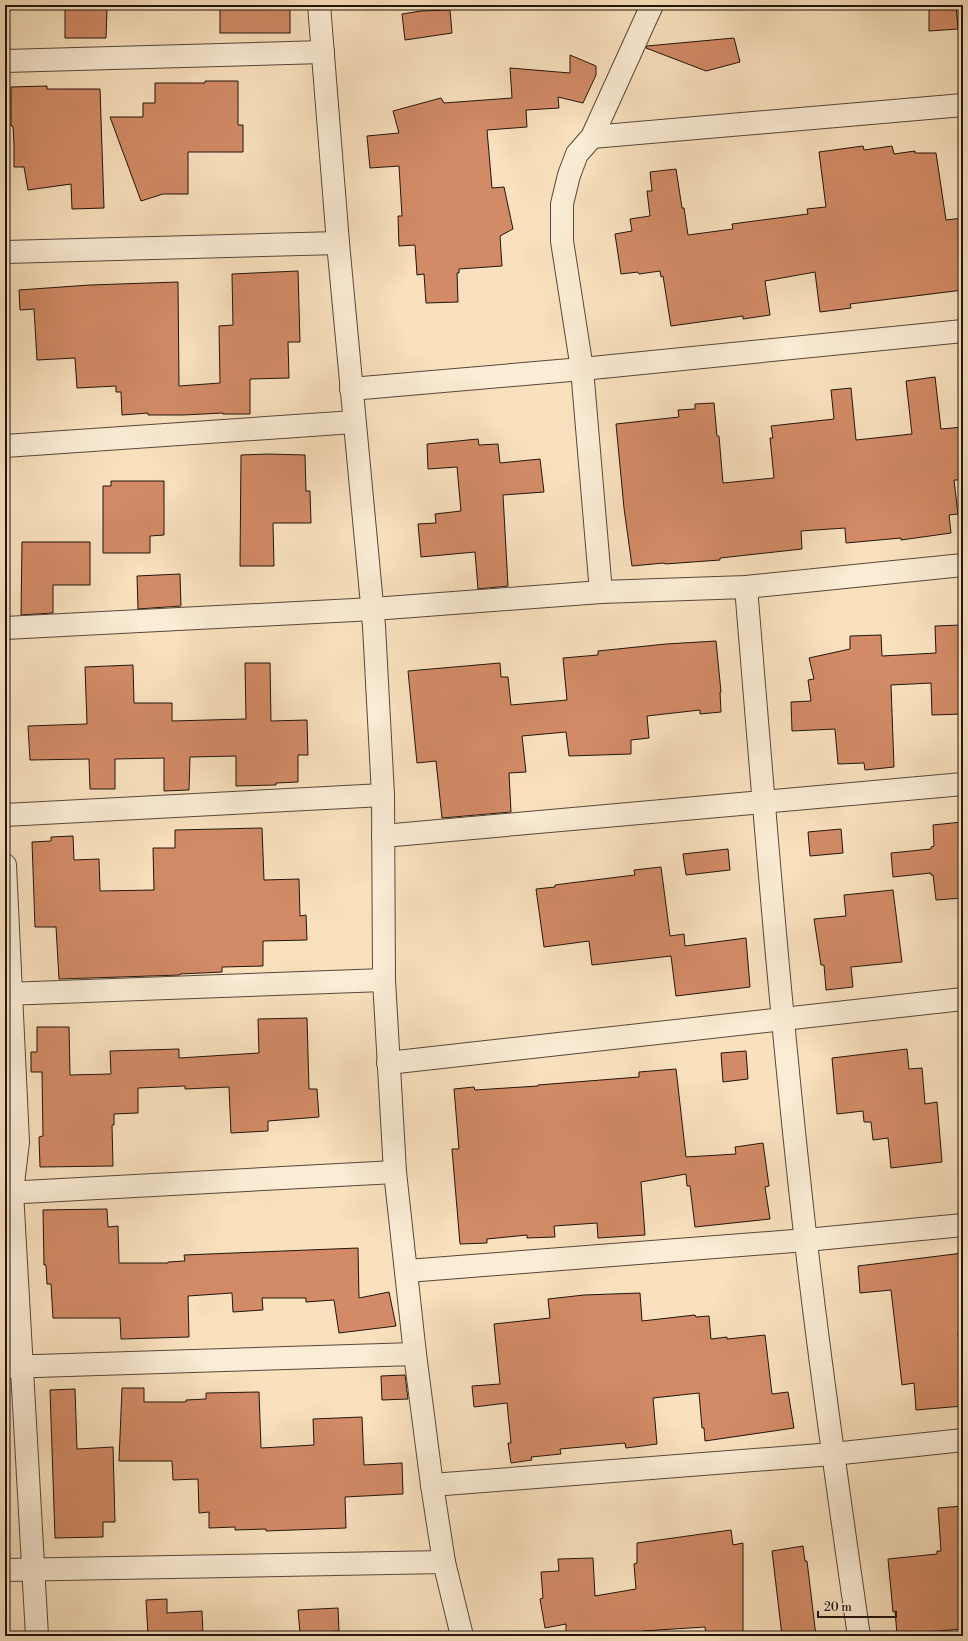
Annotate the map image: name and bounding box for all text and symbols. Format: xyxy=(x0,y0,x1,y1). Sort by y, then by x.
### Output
scale bar xyxy=(818,1593,896,1619)
text: 20 m xyxy=(824,1600,852,1615)

